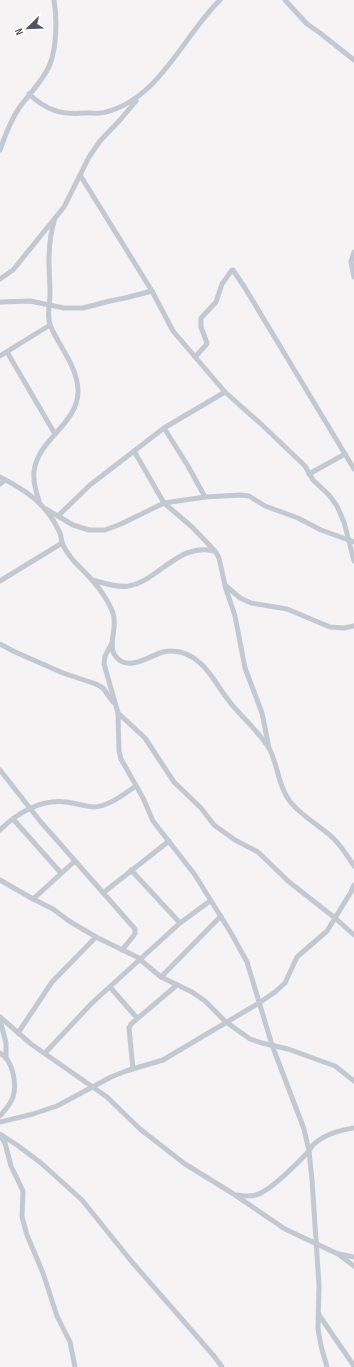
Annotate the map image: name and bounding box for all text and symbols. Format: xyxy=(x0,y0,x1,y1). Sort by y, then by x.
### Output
north arrow xyxy=(8,8,48,48)
text: N xyxy=(12,26,26,37)

